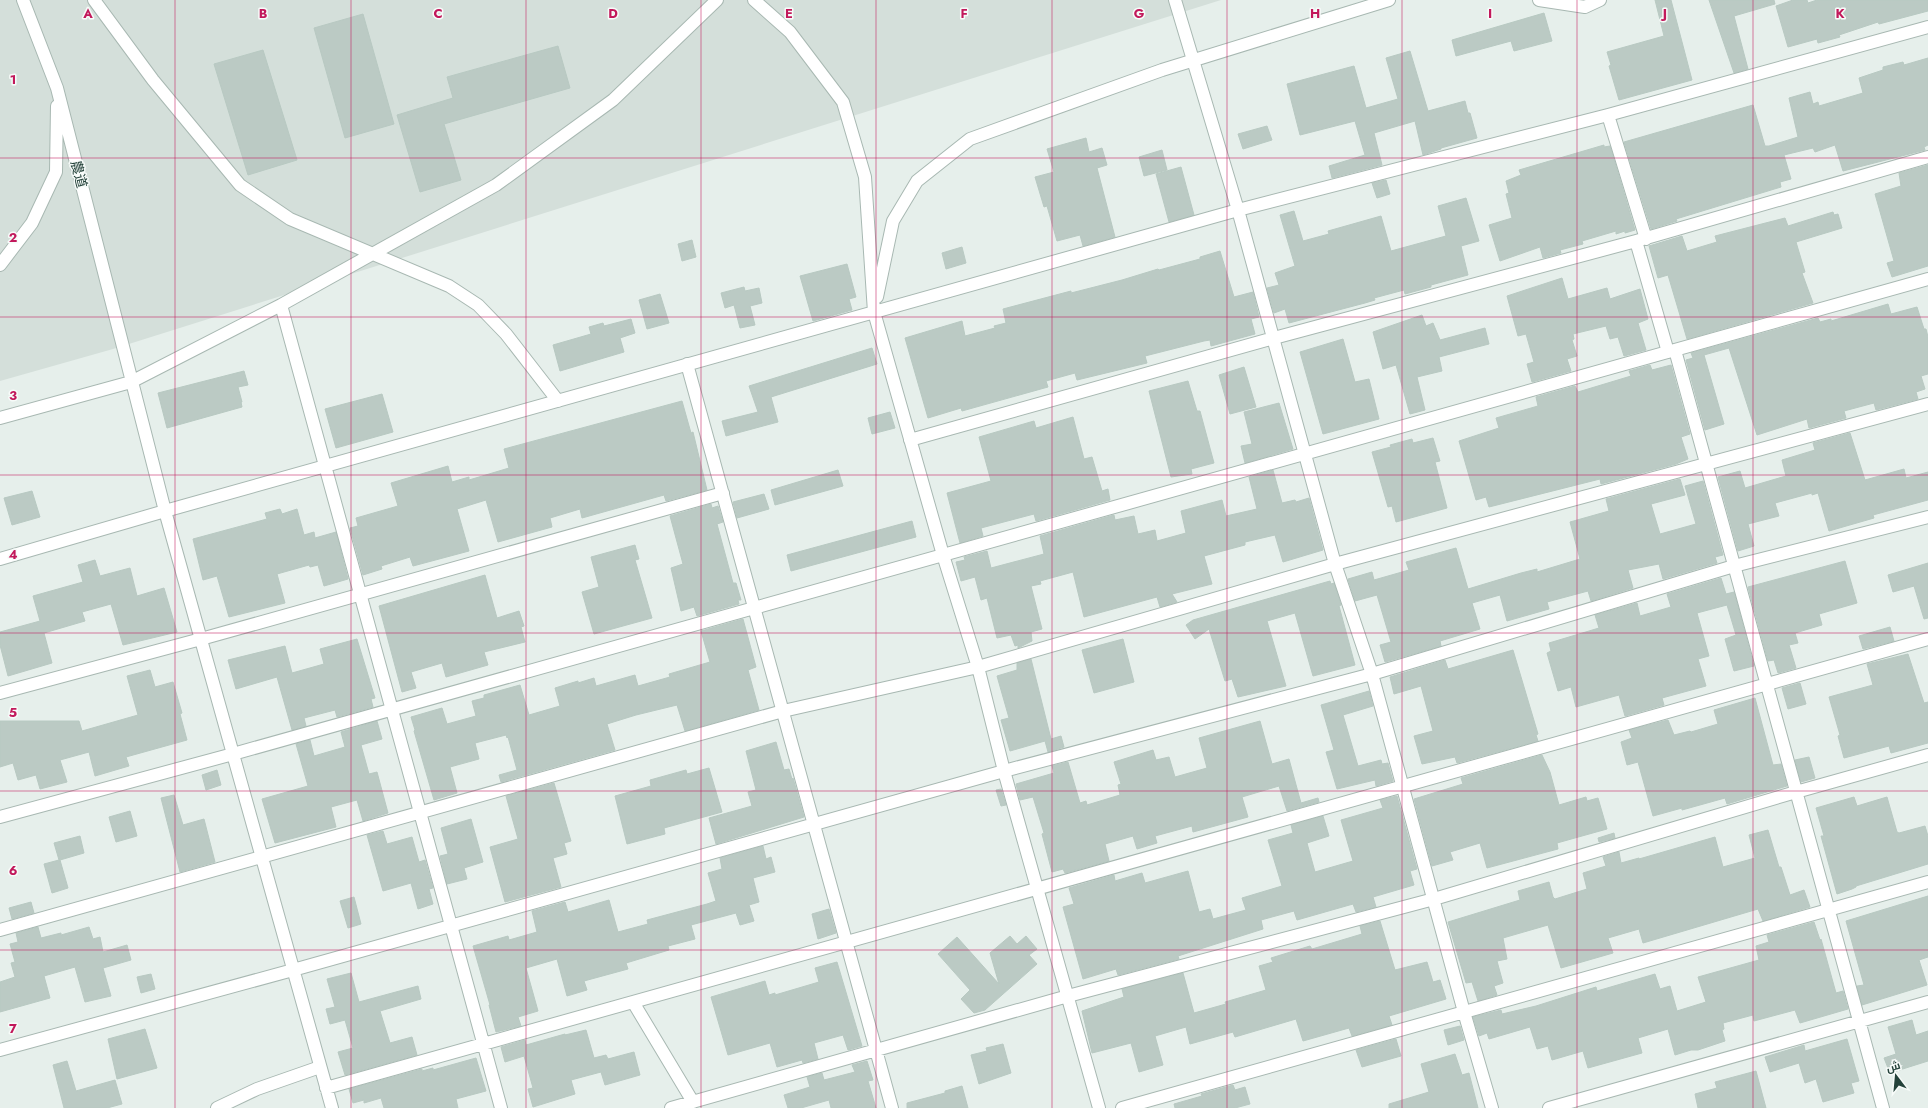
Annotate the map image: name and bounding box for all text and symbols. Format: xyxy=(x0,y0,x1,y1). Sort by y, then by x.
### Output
text: A xyxy=(82,4,93,23)
text: B xyxy=(259,4,268,23)
text: C xyxy=(433,4,443,23)
text: D xyxy=(608,4,618,23)
text: E xyxy=(785,4,793,23)
text: F xyxy=(960,4,968,23)
text: G xyxy=(1134,4,1145,23)
text: H xyxy=(1310,4,1320,23)
text: I xyxy=(1488,4,1492,23)
text: J xyxy=(1660,4,1667,23)
text: K xyxy=(1835,4,1845,23)
text: 1 xyxy=(10,70,16,89)
street label: 農道 xyxy=(66,158,92,190)
text: 2 xyxy=(9,228,17,247)
text: 3 xyxy=(9,386,17,405)
text: 4 xyxy=(8,545,18,564)
text: 5 xyxy=(9,703,17,722)
text: 6 xyxy=(9,861,18,880)
text: 7 xyxy=(9,1019,17,1038)
north arrow xyxy=(1876,1056,1916,1096)
text: ش xyxy=(1884,1057,1902,1076)

